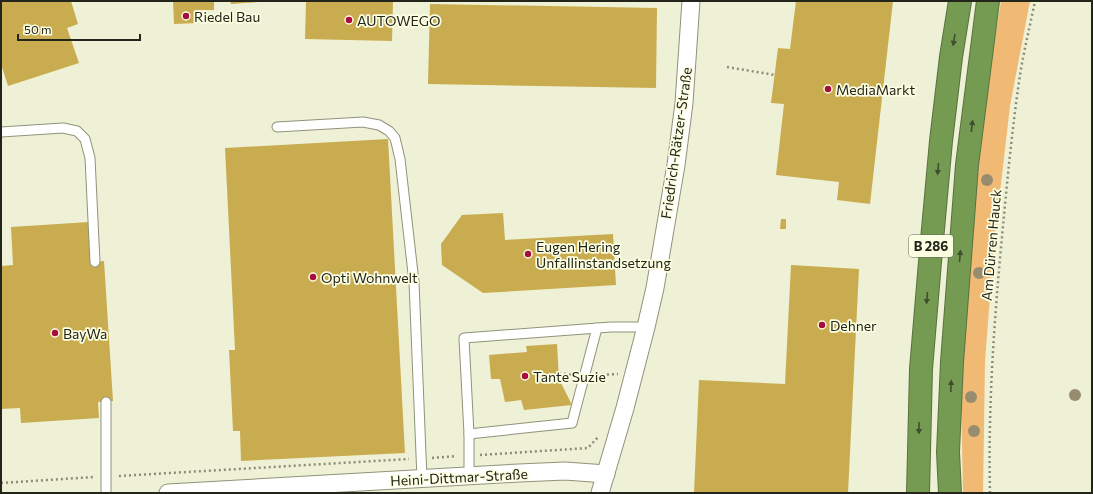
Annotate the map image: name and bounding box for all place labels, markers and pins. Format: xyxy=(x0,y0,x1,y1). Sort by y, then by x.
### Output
place label: Riedel Bau xyxy=(194,8,260,25)
marker: Riedel Bau xyxy=(181,11,191,21)
place label: AUTOWEGO xyxy=(357,12,440,29)
marker: AUTOWEGO xyxy=(344,15,354,25)
place label: MediaMarkt xyxy=(836,81,916,98)
marker: MediaMarkt xyxy=(823,84,833,94)
place label: Eugen Hering Unfallinstandsetzung xyxy=(536,238,671,271)
marker: Eugen Hering Unfallinstandsetzung xyxy=(523,249,533,259)
place label: Opti Wohnwelt xyxy=(321,269,418,286)
marker: Opti Wohnwelt xyxy=(308,272,318,282)
place label: Dehner xyxy=(830,317,877,334)
marker: Dehner xyxy=(817,320,827,330)
place label: BayWa xyxy=(63,325,107,342)
marker: BayWa xyxy=(50,328,60,338)
place label: Tante Suzie xyxy=(533,368,606,385)
marker: Tante Suzie xyxy=(520,371,530,381)

